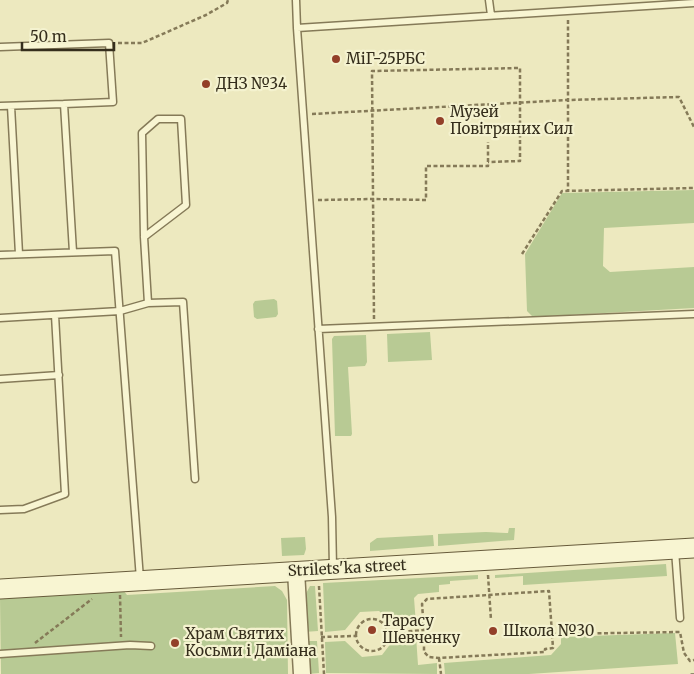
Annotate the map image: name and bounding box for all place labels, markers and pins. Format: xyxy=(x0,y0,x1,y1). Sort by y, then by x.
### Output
place label: МіГ-25РБС xyxy=(346,49,425,68)
marker: МіГ-25РБС xyxy=(330,53,342,65)
place label: ДНЗ №34 xyxy=(216,74,287,93)
marker: ДНЗ №34 xyxy=(200,78,212,90)
place label: Музей Повітряних Сил xyxy=(450,102,573,138)
marker: Музей Повітряних Сил xyxy=(434,115,446,127)
place label: Тарасу Шевченку xyxy=(382,611,461,647)
place label: Школа №30 xyxy=(503,621,595,640)
place label: Храм Святих Косьми і Даміана xyxy=(185,624,317,660)
marker: Тарасу Шевченку xyxy=(366,624,378,636)
marker: Школа №30 xyxy=(487,625,499,637)
marker: Храм Святих Косьми і Даміана xyxy=(169,637,181,649)

